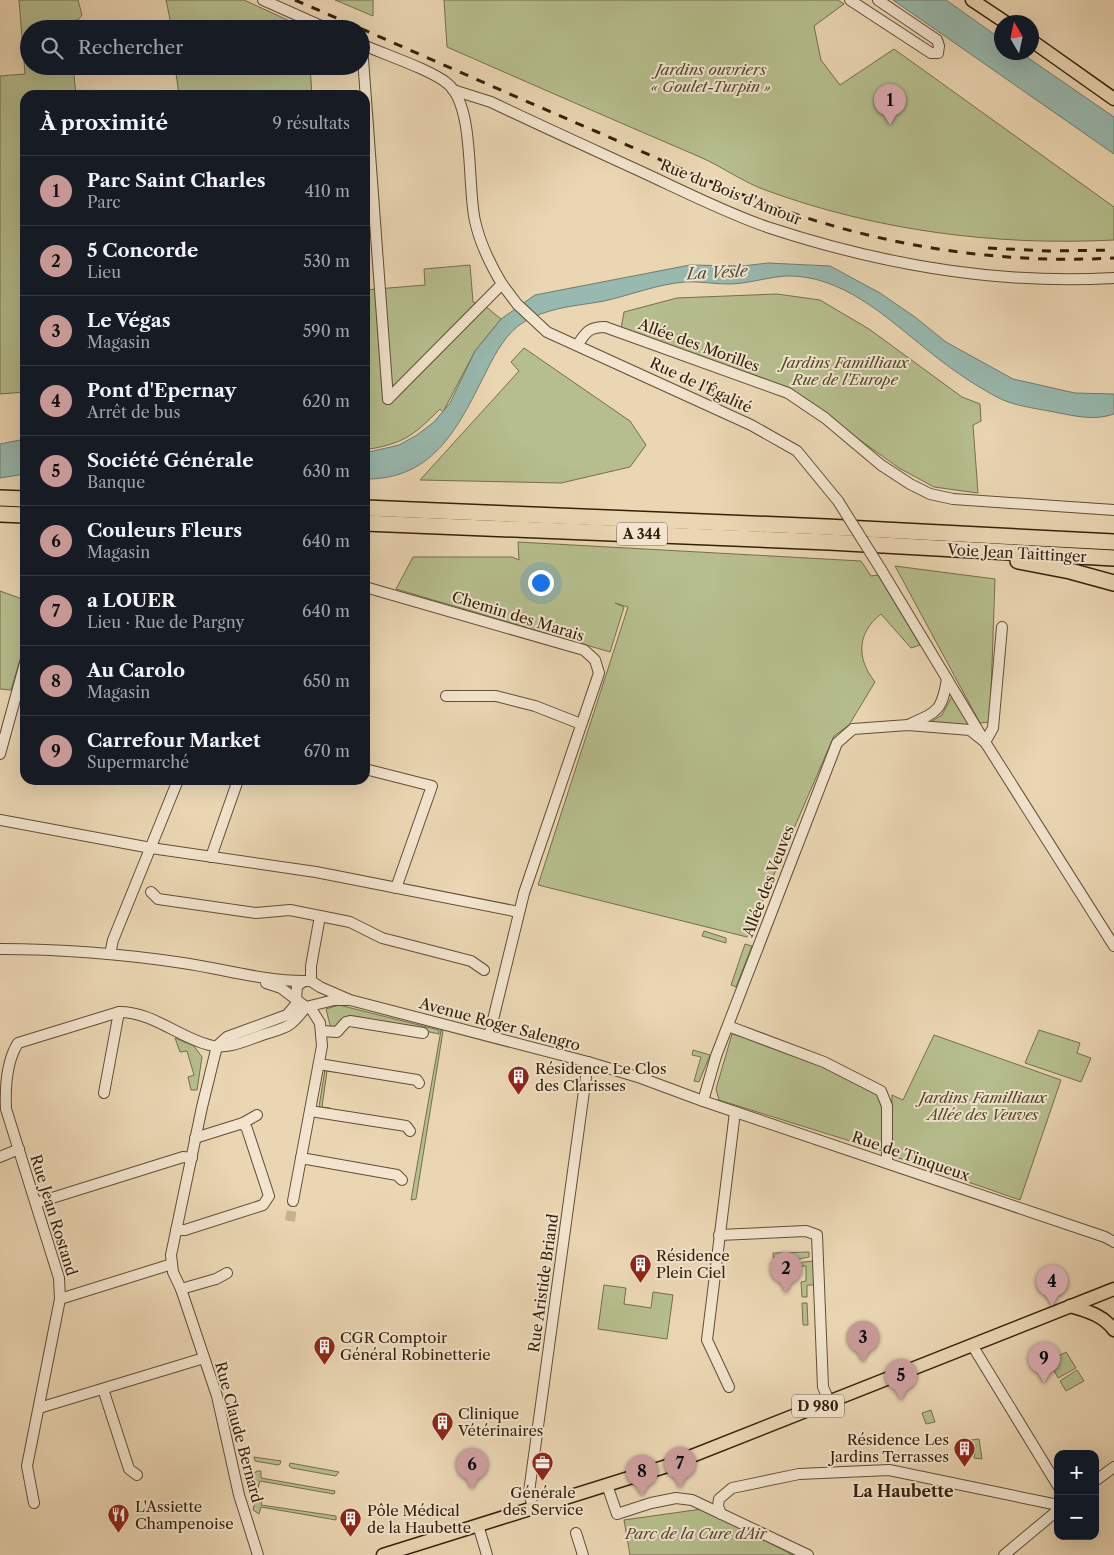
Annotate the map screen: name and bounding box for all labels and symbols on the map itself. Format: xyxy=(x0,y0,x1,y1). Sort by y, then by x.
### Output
north arrow xyxy=(994,15,1039,60)
park label: Jardins ouvriers « Goulet-Turpin » xyxy=(651,60,771,96)
pin: 1 xyxy=(874,84,906,125)
street label: Rue du Bois d'Amour xyxy=(657,155,805,229)
water label: La Vesle xyxy=(684,260,749,284)
street label: Allée des Morilles xyxy=(635,314,762,376)
street label: Rue de l'Égalité xyxy=(647,353,755,417)
park label: Jardins Familliaux Rue de l'Europe xyxy=(777,353,910,389)
road number: A 344 xyxy=(617,522,667,546)
street label: Voie Jean Taittinger xyxy=(946,540,1088,566)
your location xyxy=(528,570,554,596)
street label: Chemin des Marais xyxy=(449,587,587,645)
street label: Allée des Veuves xyxy=(738,823,798,940)
street label: Avenue Roger Salengro xyxy=(416,993,583,1055)
place label: Résidence Le Clos des Clarisses xyxy=(535,1059,667,1095)
building icon: Résidence Le Clos des Clarisses xyxy=(507,1065,531,1096)
park label: Jardins Familliaux Allée des Veuves xyxy=(915,1088,1048,1124)
street label: Rue de Tinqueux xyxy=(850,1127,973,1185)
street label: Rue Jean Rostand xyxy=(27,1152,81,1278)
street label: Rue Aristide Briand xyxy=(524,1213,562,1353)
place label: Résidence Plein Ciel xyxy=(656,1246,730,1282)
building icon: Résidence Plein Ciel xyxy=(628,1252,652,1283)
pin: 2 xyxy=(770,1252,802,1293)
pin: 4 xyxy=(1036,1265,1068,1306)
pin: 3 xyxy=(847,1321,879,1362)
place label: CGR Comptoir Général Robinetterie xyxy=(340,1328,491,1364)
building icon: CGR Comptoir Général Robinetterie xyxy=(312,1334,336,1365)
pin: 9 xyxy=(1028,1342,1060,1383)
street label: Rue Claude Bernard xyxy=(211,1359,267,1505)
pin: 5 xyxy=(885,1359,917,1400)
road number: D 980 xyxy=(792,1394,844,1418)
place label: Clinique Vétérinaires xyxy=(457,1404,543,1440)
building icon: Clinique Vétérinaires xyxy=(430,1410,454,1441)
place label: Résidence Les Jardins Terrasses xyxy=(828,1430,949,1466)
building icon: Résidence Les Jardins Terrasses xyxy=(953,1436,977,1467)
pin: 7 xyxy=(664,1447,696,1488)
pin: 6 xyxy=(456,1448,488,1489)
office icon: Générale des Service xyxy=(531,1451,555,1482)
pin: 8 xyxy=(626,1455,658,1496)
district label: La Haubette xyxy=(853,1481,954,1501)
place label: Générale des Service xyxy=(503,1483,583,1519)
place label: L'Assiette Champenoise xyxy=(135,1497,234,1533)
place label: Pôle Médical de la Haubette xyxy=(367,1501,471,1537)
restaurant icon: L'Assiette Champenoise xyxy=(107,1503,131,1534)
building icon: Pôle Médical de la Haubette xyxy=(339,1507,363,1538)
park label: Parc de la Cure d'Air xyxy=(624,1524,768,1543)

